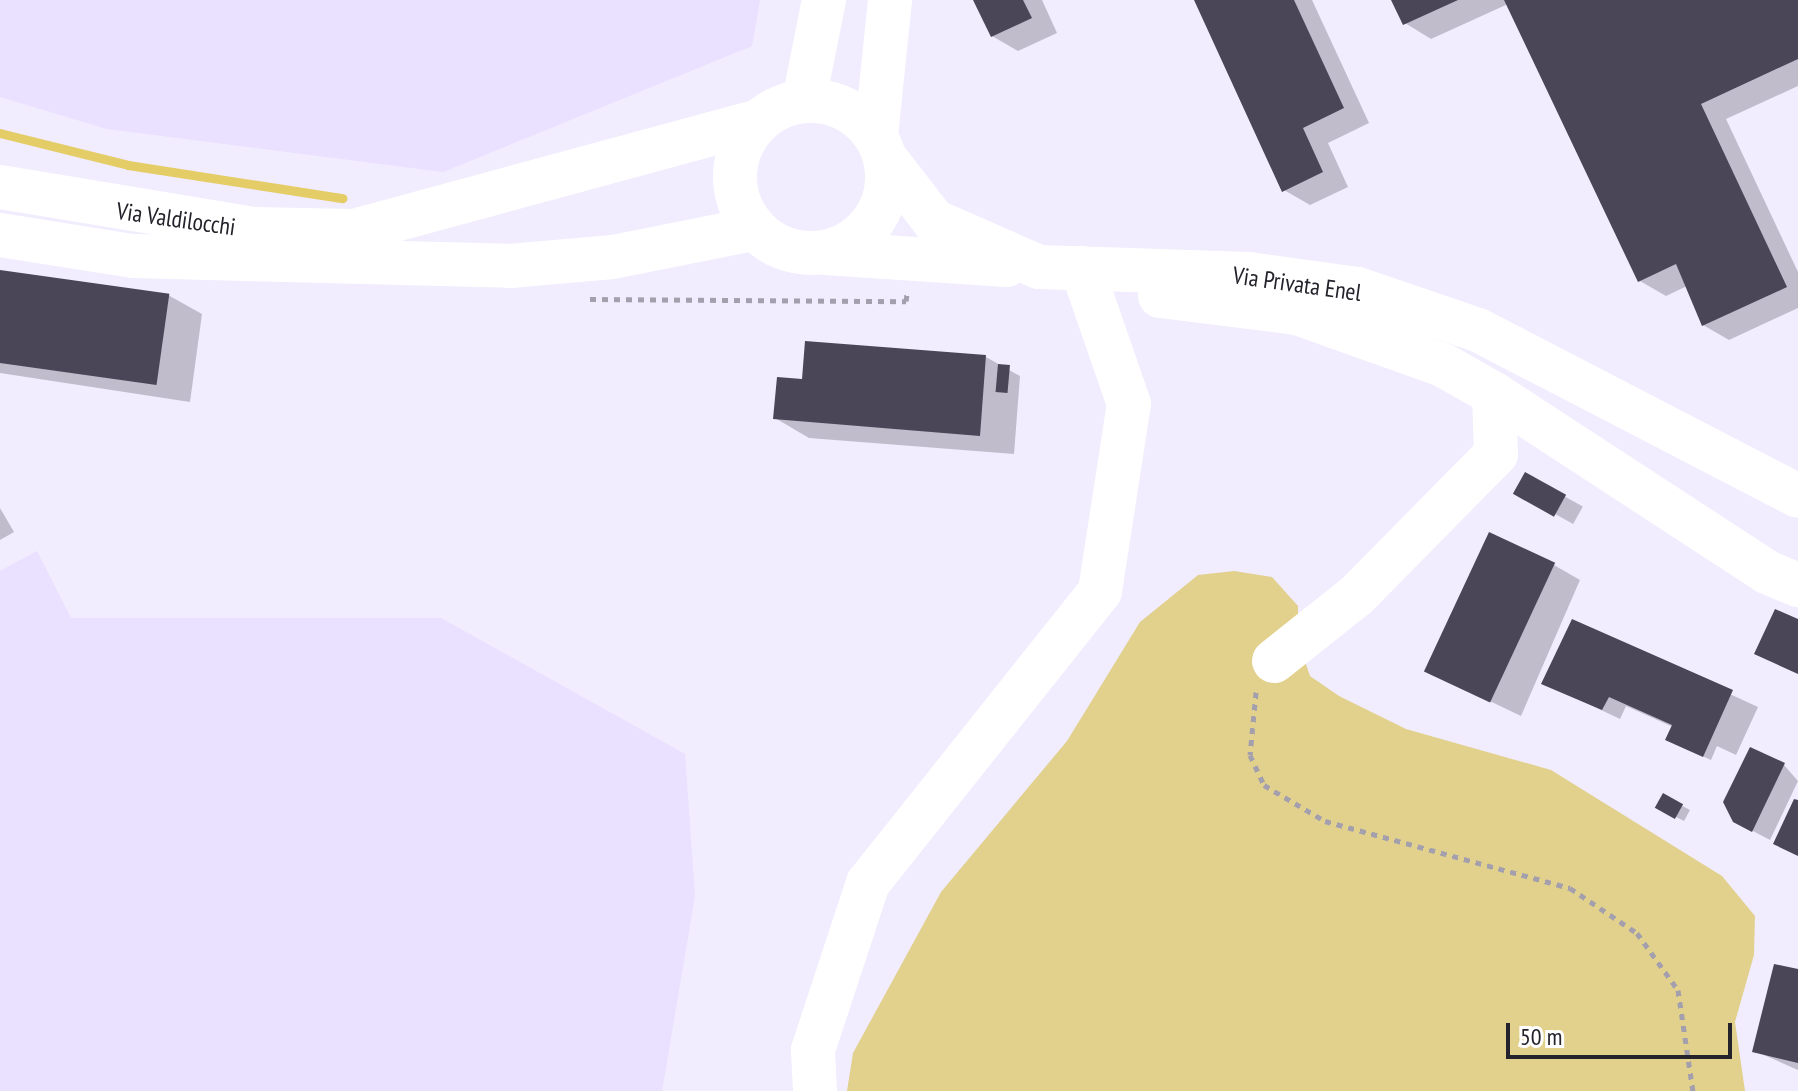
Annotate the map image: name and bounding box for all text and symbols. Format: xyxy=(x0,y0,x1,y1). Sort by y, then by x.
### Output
street label: Via Valdilocchi xyxy=(114,196,238,242)
street label: Via Privata Enel xyxy=(1231,261,1363,307)
scale bar xyxy=(1510,1007,1736,1057)
text: 50 m xyxy=(1520,1021,1562,1052)

